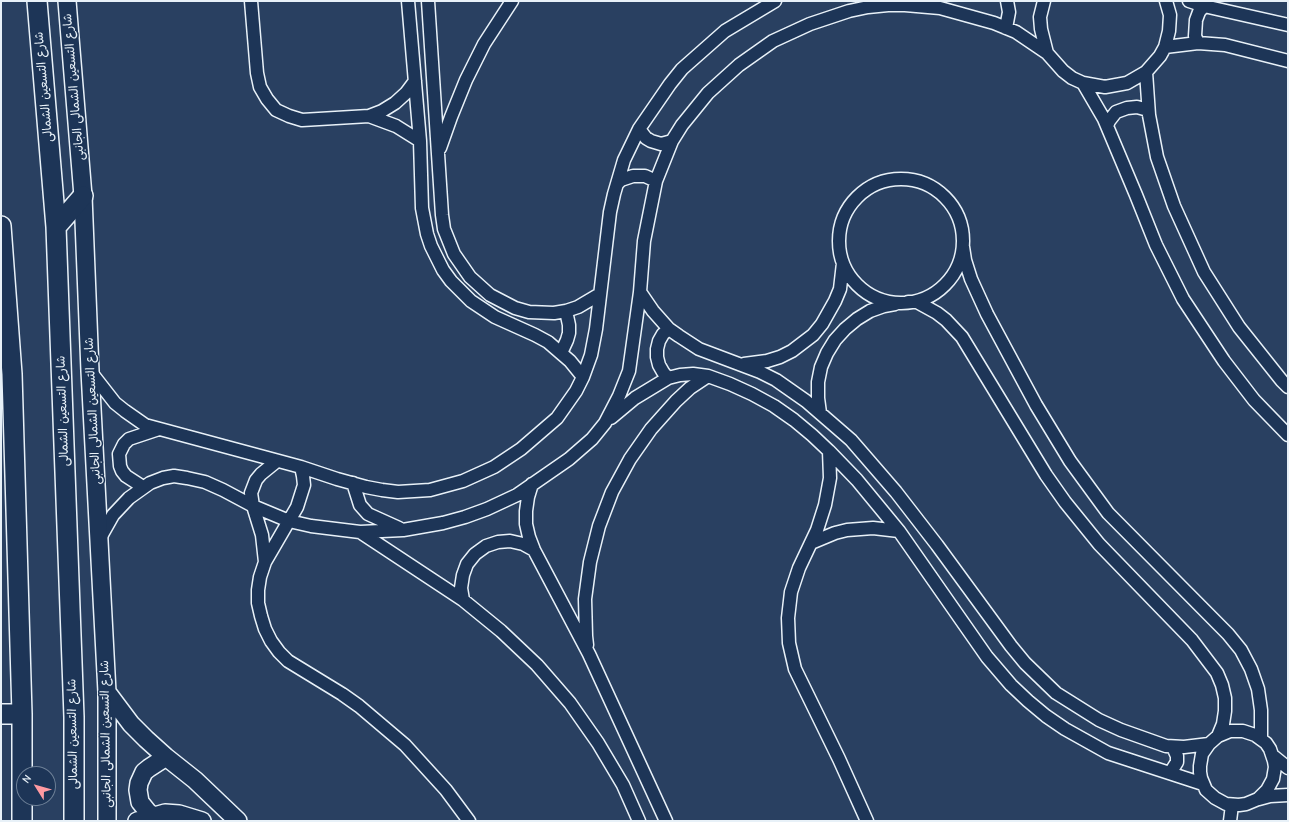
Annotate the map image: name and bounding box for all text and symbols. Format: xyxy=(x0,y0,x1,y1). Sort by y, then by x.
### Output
street label: شارع التسعين الشمالى الجانبى xyxy=(60,13,88,161)
street label: شارع التسعين الشمالى xyxy=(32,31,56,143)
street label: شارع التسعين الشمالى الجانبى xyxy=(82,337,104,485)
street label: شارع التسعين الشمالى xyxy=(54,355,72,467)
street label: شارع التسعين الشمالى الجانبى xyxy=(98,660,114,808)
street label: شارع التسعين الشمالى xyxy=(65,679,81,789)
north arrow xyxy=(16,766,56,806)
text: N xyxy=(19,772,34,786)

